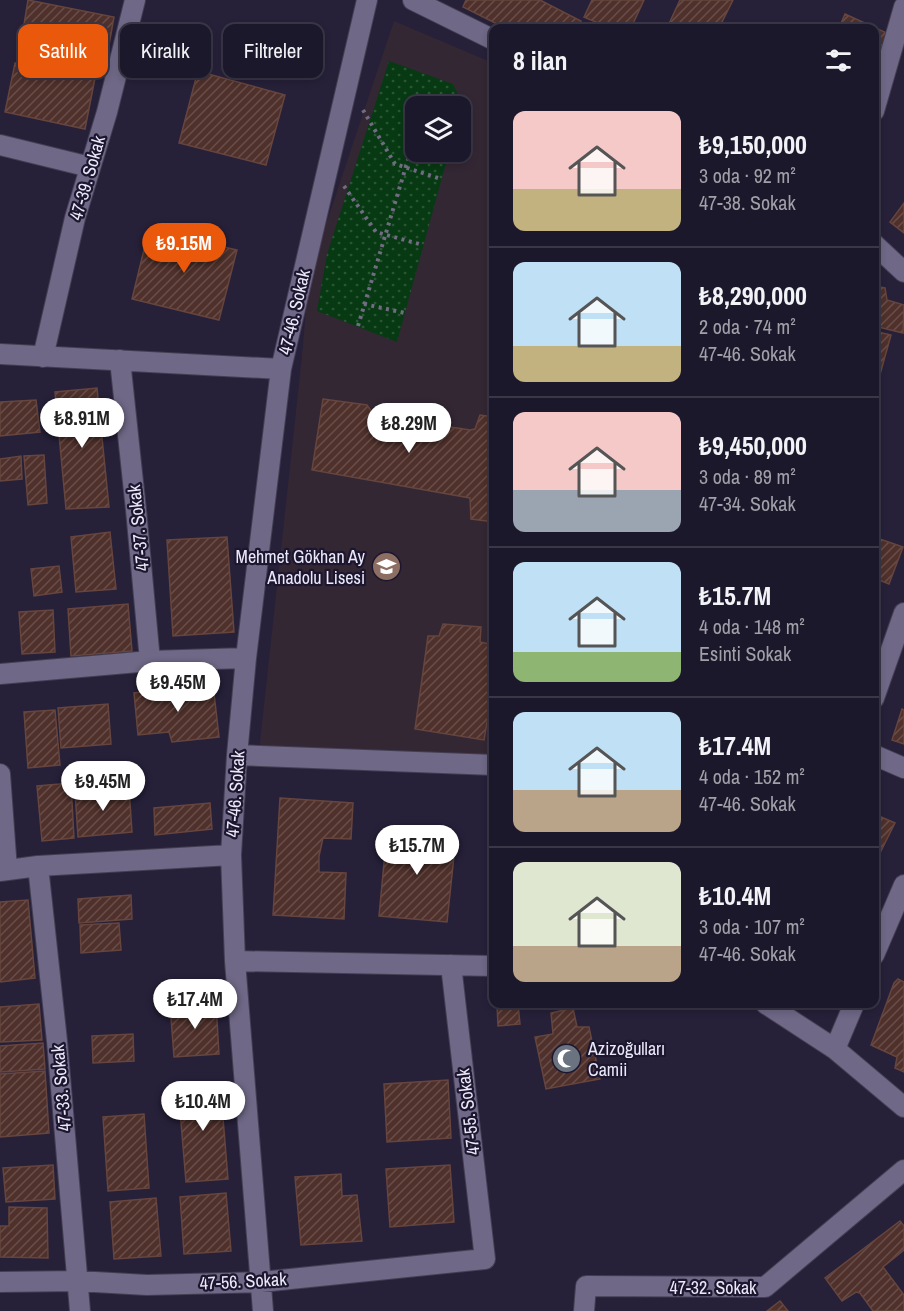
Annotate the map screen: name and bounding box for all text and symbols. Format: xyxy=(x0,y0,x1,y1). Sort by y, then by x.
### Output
chip: Satılık xyxy=(18,24,108,78)
chip: Kiralık xyxy=(120,24,211,78)
chip: Filtreler xyxy=(223,24,323,78)
text: 8 ilan xyxy=(513,43,568,78)
icon: filters xyxy=(822,44,855,77)
map controls xyxy=(405,96,471,162)
button: layers xyxy=(405,96,471,162)
text: ₺9,150,000 xyxy=(699,127,807,162)
street label: 47-39. Sokak xyxy=(63,132,111,223)
icon: home xyxy=(561,135,633,207)
text: 3 oda · 92 m² xyxy=(699,162,796,189)
text: 47-38. Sokak xyxy=(699,189,796,216)
pin: ₺9.15M xyxy=(135,223,233,274)
text: ₺9.15M xyxy=(156,229,212,256)
street label: 47-46. Sokak xyxy=(272,266,316,357)
text: ₺8,290,000 xyxy=(699,278,807,313)
icon: home xyxy=(561,286,633,358)
text: 2 oda · 74 m² xyxy=(699,313,796,340)
text: 47-46. Sokak xyxy=(699,340,796,367)
pin: ₺8.91M xyxy=(33,398,131,449)
pin: ₺8.29M xyxy=(360,403,458,454)
text: ₺8.91M xyxy=(54,404,110,431)
text: ₺8.29M xyxy=(381,409,437,436)
text: ₺9,450,000 xyxy=(699,428,807,463)
icon: home xyxy=(561,436,633,508)
text: 3 oda · 89 m² xyxy=(699,463,796,490)
street label: 47-37. Sokak xyxy=(121,483,155,573)
text: 47-34. Sokak xyxy=(699,490,796,517)
place label: Mehmet Gökhan Ay Anadolu Lisesi xyxy=(236,544,366,590)
school or university icon: Mehmet Gökhan Ay Anadolu Lisesi xyxy=(370,550,402,582)
text: ₺15.7M xyxy=(699,578,771,613)
icon: home xyxy=(561,586,633,658)
text: 4 oda · 148 m² xyxy=(699,613,805,640)
text: Esinti Sokak xyxy=(699,640,791,667)
pin: ₺9.45M xyxy=(129,662,227,713)
text: ₺9.45M xyxy=(150,668,206,695)
text: ₺17.4M xyxy=(699,728,771,763)
icon: home xyxy=(561,736,633,808)
street label: 47-46. Sokak xyxy=(219,749,251,838)
pin: ₺9.45M xyxy=(54,761,152,812)
text: 4 oda · 152 m² xyxy=(699,763,805,790)
text: ₺9.45M xyxy=(75,767,131,794)
text: 47-46. Sokak xyxy=(699,790,796,817)
pin: ₺15.7M xyxy=(368,825,466,876)
text: ₺15.7M xyxy=(389,831,445,858)
text: ₺10.4M xyxy=(699,878,771,913)
icon: home xyxy=(561,886,633,958)
text: 3 oda · 107 m² xyxy=(699,913,805,940)
text: 47-46. Sokak xyxy=(699,940,796,967)
pin: ₺17.4M xyxy=(146,979,244,1030)
text: ₺17.4M xyxy=(167,985,223,1012)
place label: Azizoğulları Camii xyxy=(587,1036,665,1082)
mosque icon: Azizoğulları Camii xyxy=(551,1042,583,1074)
street label: 47-33. Sokak xyxy=(45,1043,77,1132)
street label: 47-55. Sokak xyxy=(450,1067,486,1157)
pin: ₺10.4M xyxy=(154,1081,252,1132)
text: ₺10.4M xyxy=(175,1087,231,1114)
street label: 47-56. Sokak xyxy=(199,1266,288,1296)
street label: 47-32. Sokak xyxy=(670,1275,757,1300)

